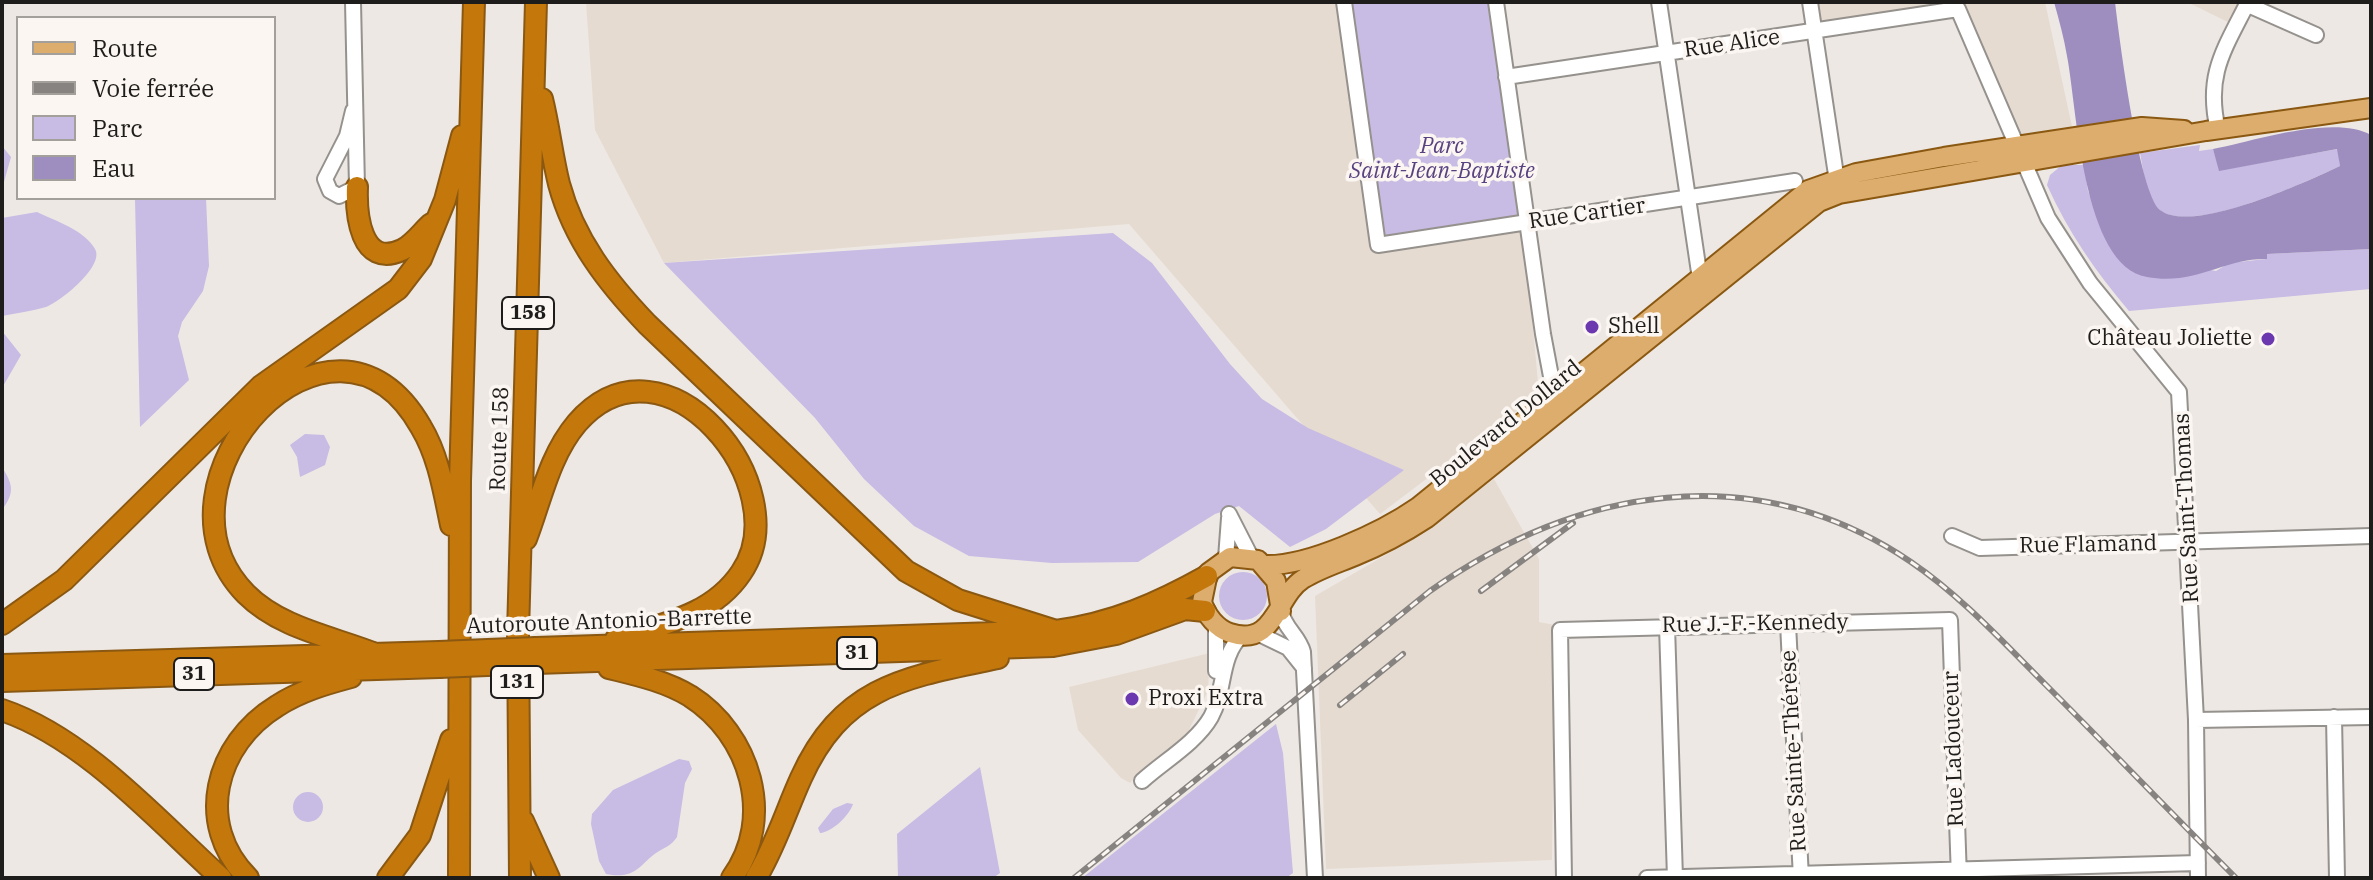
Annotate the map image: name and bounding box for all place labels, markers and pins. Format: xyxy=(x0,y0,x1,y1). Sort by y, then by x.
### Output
place label: Shell xyxy=(1608,314,1660,340)
marker: Shell xyxy=(1583,318,1601,336)
place label: Château Joliette xyxy=(2087,326,2252,352)
marker: Château Joliette xyxy=(2259,330,2277,348)
place label: Proxi Extra xyxy=(1148,686,1264,712)
marker: Proxi Extra xyxy=(1123,690,1141,708)

